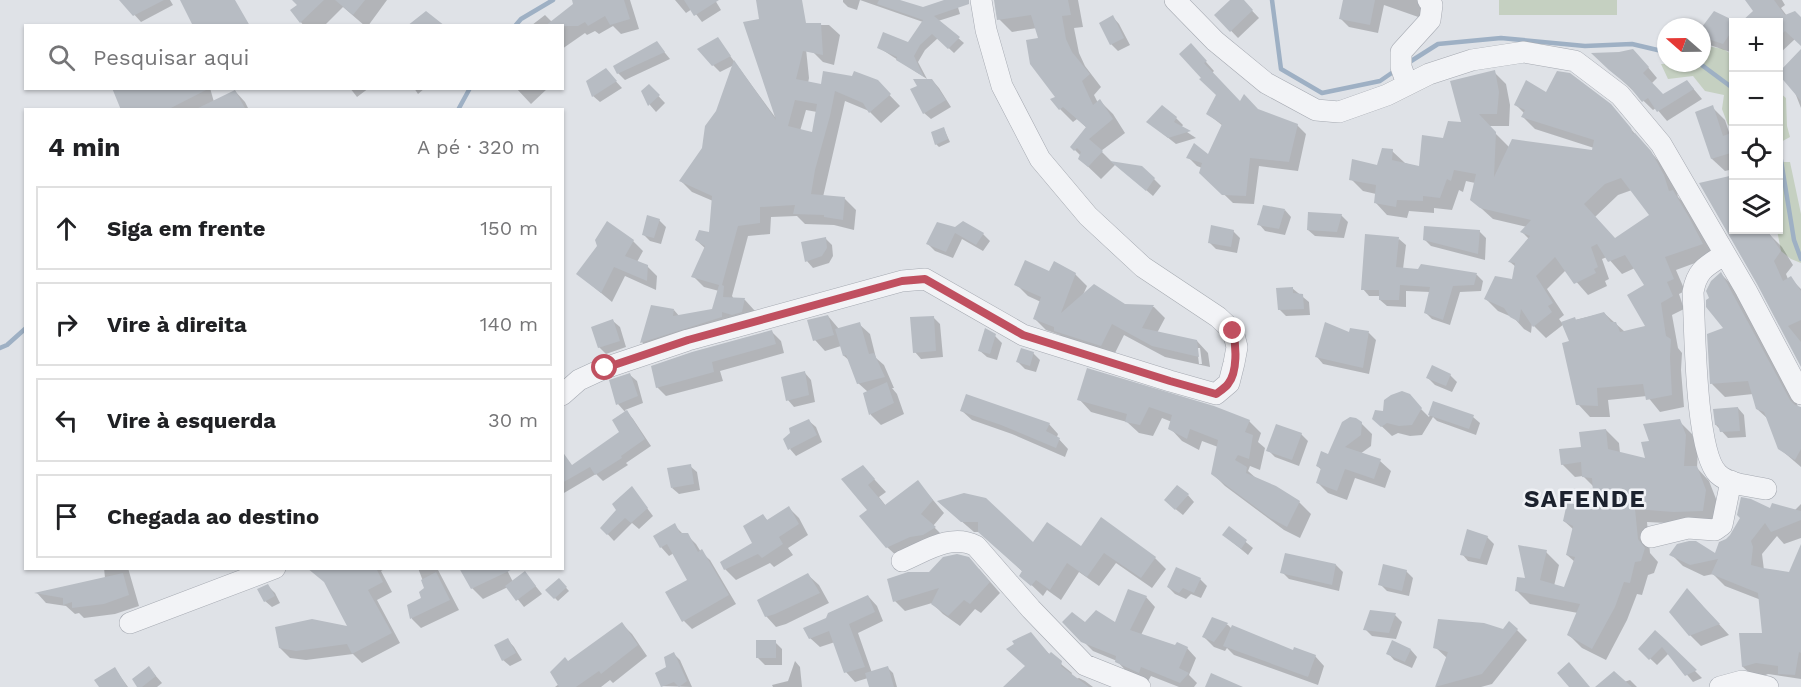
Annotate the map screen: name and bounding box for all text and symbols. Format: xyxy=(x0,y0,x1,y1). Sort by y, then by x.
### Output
north arrow xyxy=(1657,18,1711,72)
map controls xyxy=(1729,18,1783,234)
button: + xyxy=(1729,18,1783,72)
search box xyxy=(24,24,564,90)
icon: search xyxy=(45,41,78,74)
text: Pesquisar aqui xyxy=(93,45,249,70)
button: − xyxy=(1729,72,1783,126)
button: locate xyxy=(1729,126,1783,180)
text: 4 min xyxy=(48,132,120,162)
text: A pé · 320 m xyxy=(417,135,540,159)
button: layers xyxy=(1729,180,1783,234)
icon: ahead xyxy=(50,212,83,245)
text: Siga em frente xyxy=(107,216,265,241)
text: 150 m xyxy=(480,216,538,240)
icon: right xyxy=(50,308,83,341)
text: Vire à direita xyxy=(107,312,247,337)
text: 140 m xyxy=(480,312,538,336)
route end xyxy=(1219,317,1245,343)
route start xyxy=(591,354,617,380)
icon: left xyxy=(50,404,83,437)
text: Vire à esquerda xyxy=(107,408,276,433)
text: 30 m xyxy=(488,408,538,432)
district label: SAFENDE xyxy=(1524,485,1646,513)
icon: arrive xyxy=(50,500,83,533)
text: Chegada ao destino xyxy=(107,504,319,529)

